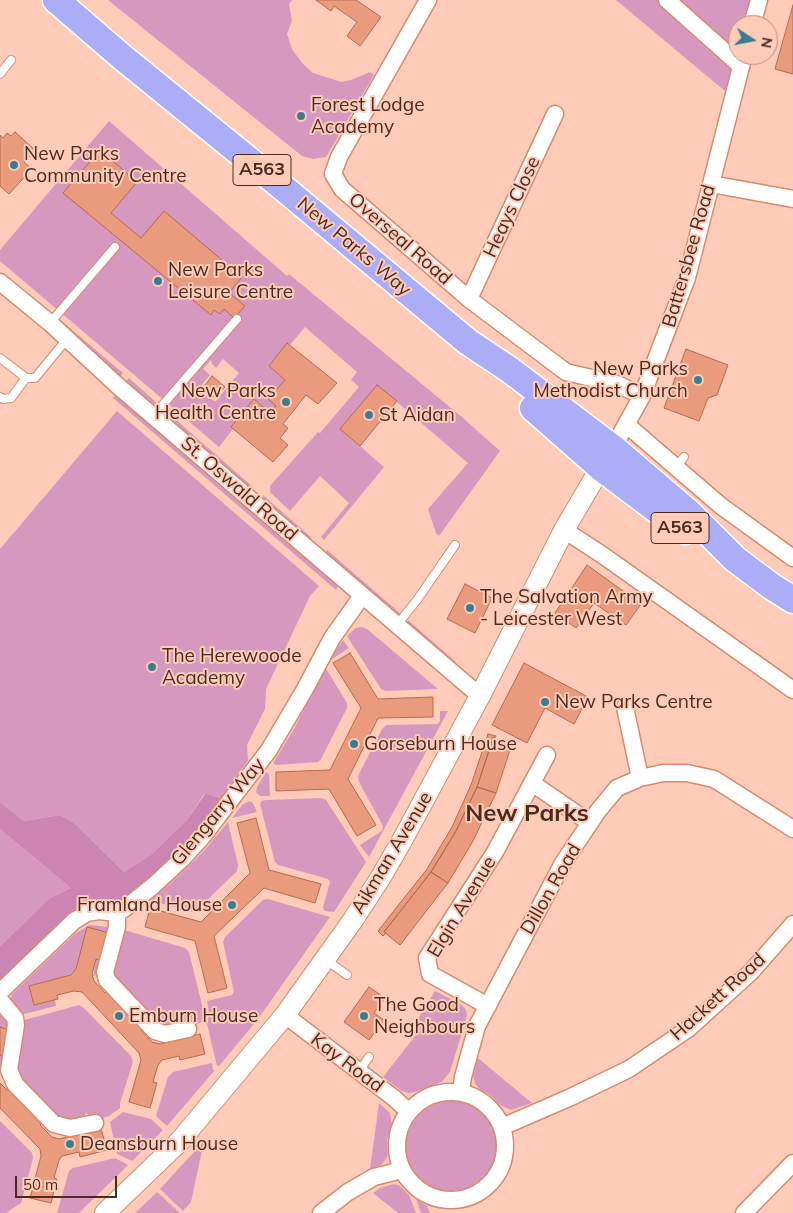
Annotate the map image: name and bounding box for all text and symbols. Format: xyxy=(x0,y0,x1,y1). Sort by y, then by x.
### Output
north arrow xyxy=(728,15,778,65)
text: N xyxy=(757,36,777,50)
place label: Forest Lodge Academy xyxy=(311,94,425,138)
marker: Forest Lodge Academy xyxy=(295,110,307,122)
place label: New Parks Community Centre xyxy=(24,143,187,187)
street label: Heays Close xyxy=(479,153,545,261)
road number: A563 xyxy=(233,154,291,186)
marker: New Parks Community Centre xyxy=(8,159,20,171)
street label: Battersbee Road xyxy=(658,182,720,330)
street label: Overseal Road xyxy=(344,188,456,290)
street label: New Parks Way xyxy=(292,193,416,301)
place label: New Parks Leisure Centre xyxy=(168,259,293,303)
marker: New Parks Leisure Centre xyxy=(152,275,164,287)
place label: New Parks Methodist Church xyxy=(533,358,688,402)
marker: New Parks Methodist Church xyxy=(692,374,704,386)
place label: New Parks Health Centre xyxy=(155,380,276,424)
marker: New Parks Health Centre xyxy=(280,396,292,408)
place label: St Aidan xyxy=(379,404,455,426)
marker: St Aidan xyxy=(363,409,375,421)
street label: St. Oswald Road xyxy=(176,432,302,546)
road number: A563 xyxy=(651,512,709,544)
place label: The Salvation Army - Leicester West xyxy=(480,586,653,630)
marker: The Salvation Army - Leicester West xyxy=(464,602,476,614)
place label: The Herewoode Academy xyxy=(162,645,302,689)
marker: The Herewoode Academy xyxy=(146,661,158,673)
place label: New Parks Centre xyxy=(555,691,713,713)
marker: New Parks Centre xyxy=(539,696,551,708)
place label: Gorseburn House xyxy=(364,733,517,755)
marker: Gorseburn House xyxy=(348,738,360,750)
street label: Glengarry Way xyxy=(166,754,270,870)
street label: Aikman Avenue xyxy=(347,788,437,918)
district label: New Parks xyxy=(465,800,589,828)
street label: Dillon Road xyxy=(516,839,586,939)
street label: Elgin Avenue xyxy=(423,852,501,962)
place label: Framland House xyxy=(77,894,222,916)
marker: Framland House xyxy=(226,899,238,911)
street label: Hackett Road xyxy=(666,948,770,1046)
place label: The Good Neighbours xyxy=(374,994,475,1038)
place label: Emburn House xyxy=(129,1005,258,1027)
marker: Emburn House xyxy=(113,1010,125,1022)
marker: The Good Neighbours xyxy=(358,1010,370,1022)
street label: Kay Road xyxy=(306,1028,388,1098)
place label: Deansburn House xyxy=(80,1133,238,1155)
marker: Deansburn House xyxy=(64,1138,76,1150)
scale bar xyxy=(18,1166,120,1198)
text: 50 m xyxy=(23,1175,58,1194)

